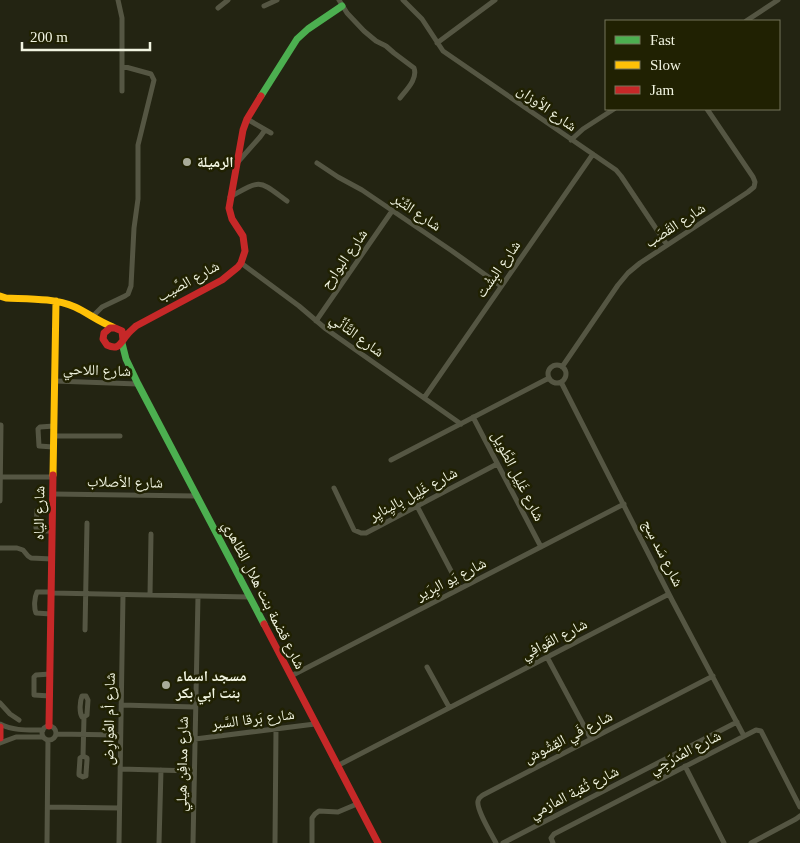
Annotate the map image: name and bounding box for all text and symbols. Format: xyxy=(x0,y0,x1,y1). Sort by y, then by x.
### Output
scale bar xyxy=(22,20,150,52)
legend xyxy=(605,20,780,110)
text: 200 m xyxy=(30,29,68,45)
text: Fast xyxy=(650,32,676,48)
text: Slow xyxy=(650,57,681,73)
street label: شارع الأوزان xyxy=(513,82,580,136)
text: Jam xyxy=(650,82,674,98)
place label: الرميلة xyxy=(197,154,234,170)
marker: الرميلة xyxy=(181,156,193,168)
street label: شارع التِّبْر xyxy=(388,189,444,236)
street label: شارع القَصَب xyxy=(642,200,709,252)
street label: شارع البوارح xyxy=(318,226,372,293)
street label: شارع البِشْت xyxy=(473,237,526,302)
street label: شارع الصَّيب xyxy=(154,257,223,306)
street label: شارع التَّأنِّي xyxy=(325,309,388,363)
street label: شارع اللاحي xyxy=(63,361,131,383)
street label: شارع غَلِيل الطَّويل xyxy=(487,428,548,525)
street label: شارع غَلِيل بِاليِنايِر xyxy=(365,464,461,527)
street label: شارع الأصلاب xyxy=(87,473,163,493)
street label: شارع الياه xyxy=(31,486,49,540)
street label: شارع سَد سِج xyxy=(638,517,687,590)
street label: شارع قضمة بنت هلال الظاهري xyxy=(216,518,308,673)
street label: شارع يَو البِرَير xyxy=(412,554,490,607)
street label: شارع القَوافِي xyxy=(518,615,592,666)
place label: مسجد اسماء بنت ابي بكر xyxy=(175,668,247,705)
street label: شارع أم العُوارِض xyxy=(99,672,121,766)
marker: مسجد اسماء بنت ابي بكر xyxy=(160,679,172,691)
street label: شارع بَرقا السَّبر xyxy=(210,706,296,734)
street label: شارع فَي القِشُوش xyxy=(521,707,617,770)
street label: شارع مدافِن هيلي xyxy=(173,716,195,812)
street label: شارع المُدرَجِي xyxy=(647,727,725,780)
street label: شارع ثُقبة المازمي xyxy=(527,762,623,825)

